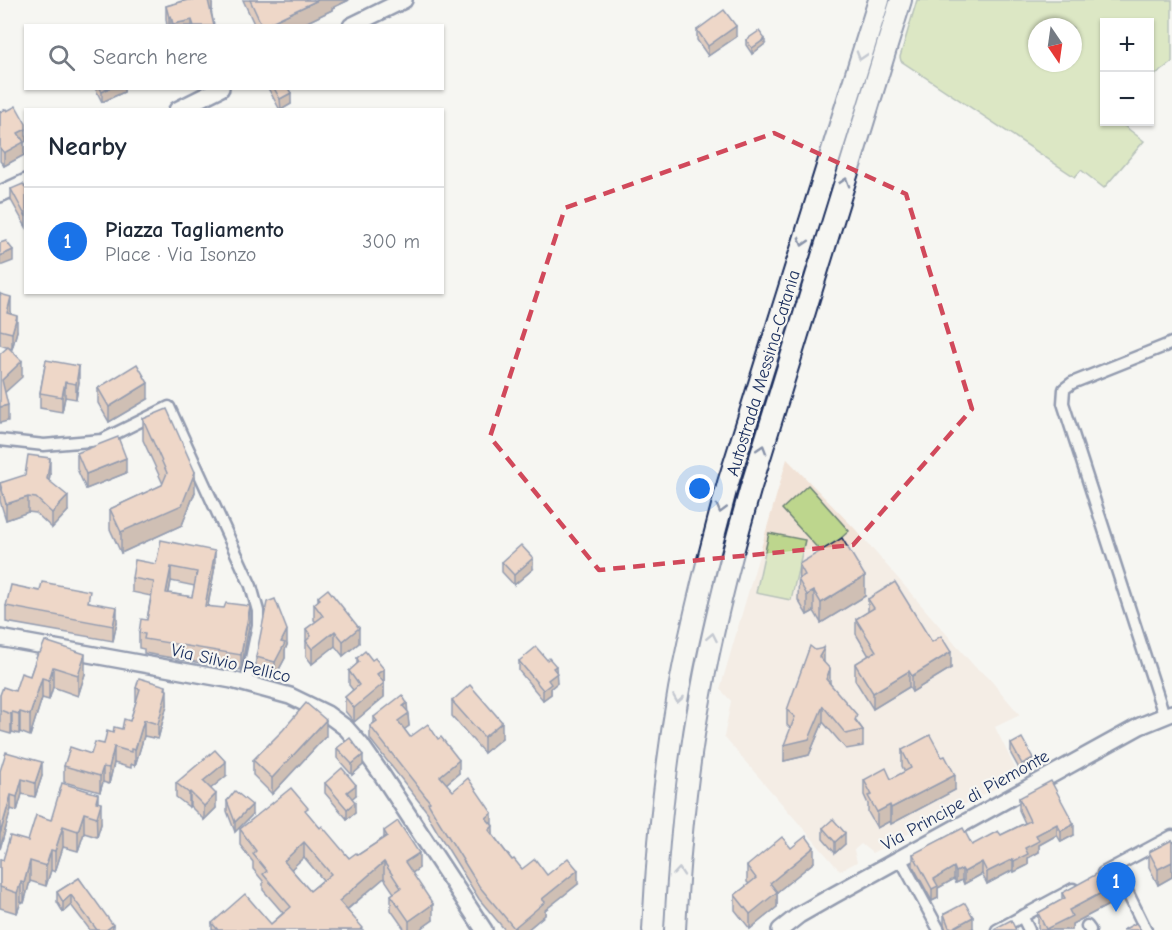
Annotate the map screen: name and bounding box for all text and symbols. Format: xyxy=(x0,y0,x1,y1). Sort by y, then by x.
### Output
north arrow xyxy=(1028,18,1082,72)
map controls xyxy=(1100,18,1154,126)
button: + xyxy=(1100,18,1154,72)
search box xyxy=(24,24,444,90)
icon: search xyxy=(45,41,78,74)
text: Search here xyxy=(93,44,208,70)
one-way arrow xyxy=(856,50,868,61)
button: − xyxy=(1100,72,1154,126)
text: Nearby xyxy=(48,132,127,162)
one-way arrow xyxy=(838,177,850,188)
text: Piazza Tagliamento xyxy=(105,217,284,243)
text: 1 xyxy=(64,230,71,253)
text: 300 m xyxy=(362,230,420,253)
one-way arrow xyxy=(798,236,810,247)
text: Place · Via Isonzo xyxy=(105,243,256,266)
street label: Autostrada Messina-Catania xyxy=(722,268,805,479)
one-way arrow xyxy=(755,444,767,455)
your location xyxy=(685,474,714,503)
one-way arrow xyxy=(716,504,729,514)
one-way arrow xyxy=(705,633,718,643)
street label: Via Silvio Pellico xyxy=(169,639,293,688)
one-way arrow xyxy=(672,694,684,703)
street label: Via Principe di Piemonte xyxy=(878,746,1053,855)
pin: 1 xyxy=(1096,862,1136,912)
one-way arrow xyxy=(672,867,685,876)

